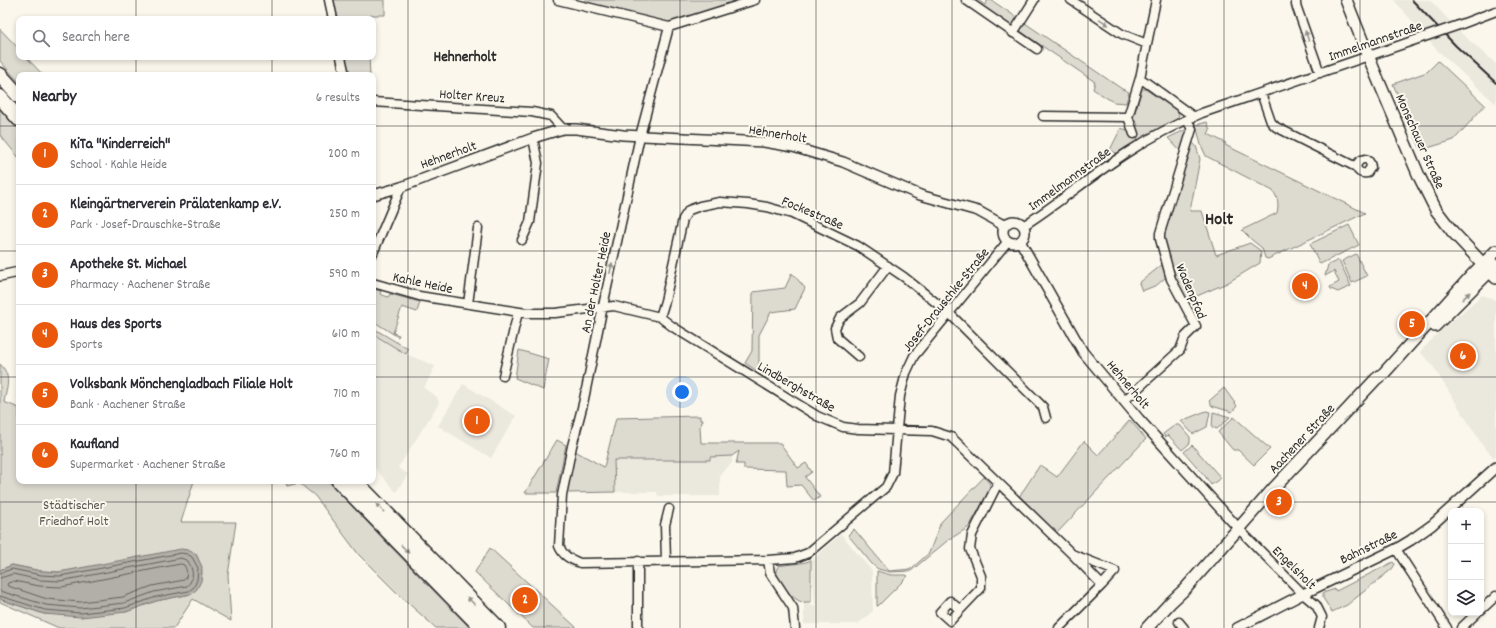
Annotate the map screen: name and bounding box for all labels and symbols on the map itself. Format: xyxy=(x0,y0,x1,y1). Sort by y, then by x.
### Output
street label: Immelmannstraße xyxy=(1326,17,1425,67)
one-way arrow xyxy=(1098,18,1109,26)
one-way arrow xyxy=(1304,30,1310,42)
district label: Hehnerholt xyxy=(434,47,497,69)
street label: Holter Kreuz xyxy=(438,85,506,109)
street label: Monschauer Straße xyxy=(1389,91,1449,192)
street label: Hehnerholt xyxy=(747,121,808,149)
street label: Hehnerholt xyxy=(418,136,480,175)
street label: Immelmannstraße xyxy=(1025,143,1116,216)
street label: Fockestraße xyxy=(778,192,846,236)
district label: Holt xyxy=(1205,208,1233,233)
street label: An der Holter Heide xyxy=(576,230,617,335)
street label: Josef-Drauschke-Straße xyxy=(898,244,995,357)
street label: Wadenpfad xyxy=(1170,261,1211,323)
one-way arrow xyxy=(609,262,615,274)
street label: Kahle Heide xyxy=(391,268,454,300)
pin: 4 xyxy=(1292,271,1318,301)
one-way arrow xyxy=(1461,291,1471,301)
pin: 5 xyxy=(1399,309,1425,339)
pin: 6 xyxy=(1450,341,1476,371)
street label: Hehnerholt xyxy=(1101,356,1154,414)
street label: Lindberghstraße xyxy=(753,357,839,418)
your location xyxy=(672,382,692,402)
street label: Aachener Straße xyxy=(1265,400,1340,479)
pin: 1 xyxy=(464,406,490,436)
pin: 3 xyxy=(1266,487,1292,517)
park label: Städtischer Friedhof Holt xyxy=(39,496,109,532)
one-way arrow xyxy=(375,503,385,513)
street label: Bahnstraße xyxy=(1337,525,1401,570)
street label: Engelsholt xyxy=(1267,542,1320,595)
one-way arrow xyxy=(400,544,410,554)
pin: 2 xyxy=(512,585,538,615)
one-way arrow xyxy=(466,596,476,605)

